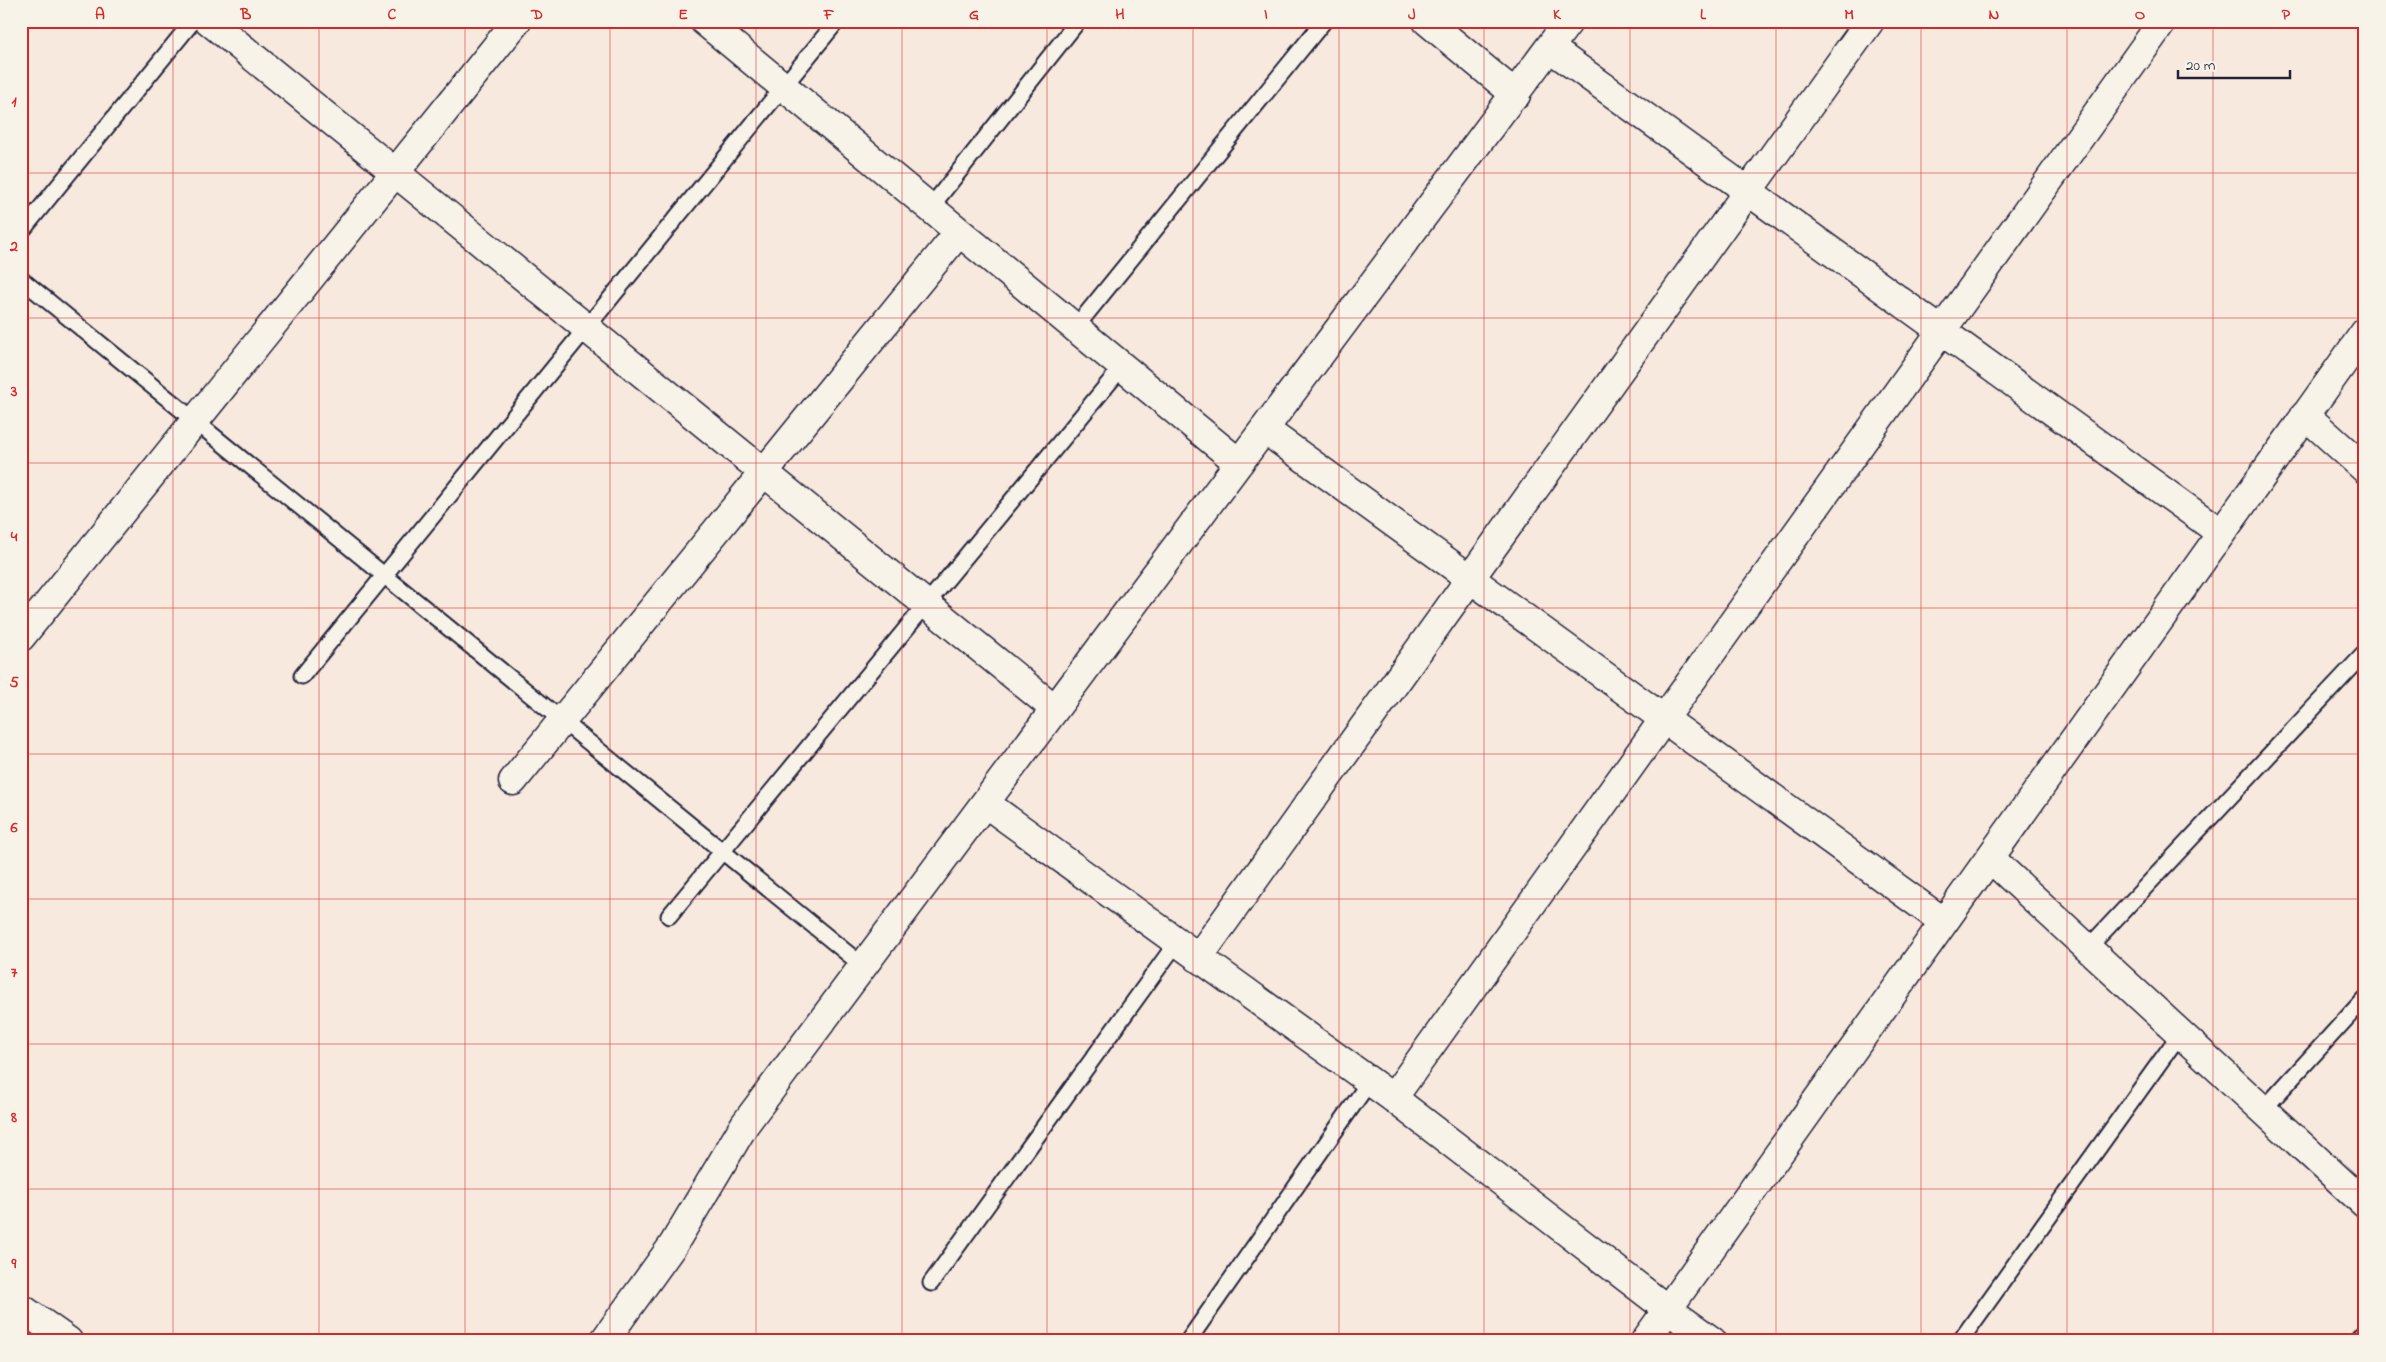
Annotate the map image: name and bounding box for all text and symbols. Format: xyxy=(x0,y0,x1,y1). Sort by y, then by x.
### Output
text: A xyxy=(95,3,105,27)
text: B xyxy=(240,3,252,27)
text: C xyxy=(388,3,397,27)
text: D xyxy=(530,3,543,27)
text: E xyxy=(678,3,688,27)
text: F xyxy=(823,3,835,27)
text: G xyxy=(969,3,979,27)
text: H xyxy=(1115,3,1125,27)
text: I xyxy=(1264,3,1268,27)
text: J xyxy=(1408,3,1416,27)
text: K xyxy=(1553,3,1562,27)
text: L xyxy=(1700,3,1707,27)
text: M xyxy=(1844,3,1854,27)
text: N xyxy=(1989,3,2000,27)
text: O xyxy=(2135,3,2146,27)
text: P xyxy=(2282,3,2291,27)
scale bar xyxy=(2178,48,2291,80)
text: 20 m xyxy=(2186,55,2216,77)
text: 1 xyxy=(11,90,17,114)
text: 2 xyxy=(9,235,18,259)
text: 3 xyxy=(10,380,18,404)
text: 4 xyxy=(10,525,18,549)
text: 5 xyxy=(9,671,19,695)
text: 6 xyxy=(9,816,18,840)
text: 7 xyxy=(11,961,18,985)
text: 8 xyxy=(10,1106,17,1130)
text: 9 xyxy=(11,1252,17,1276)

